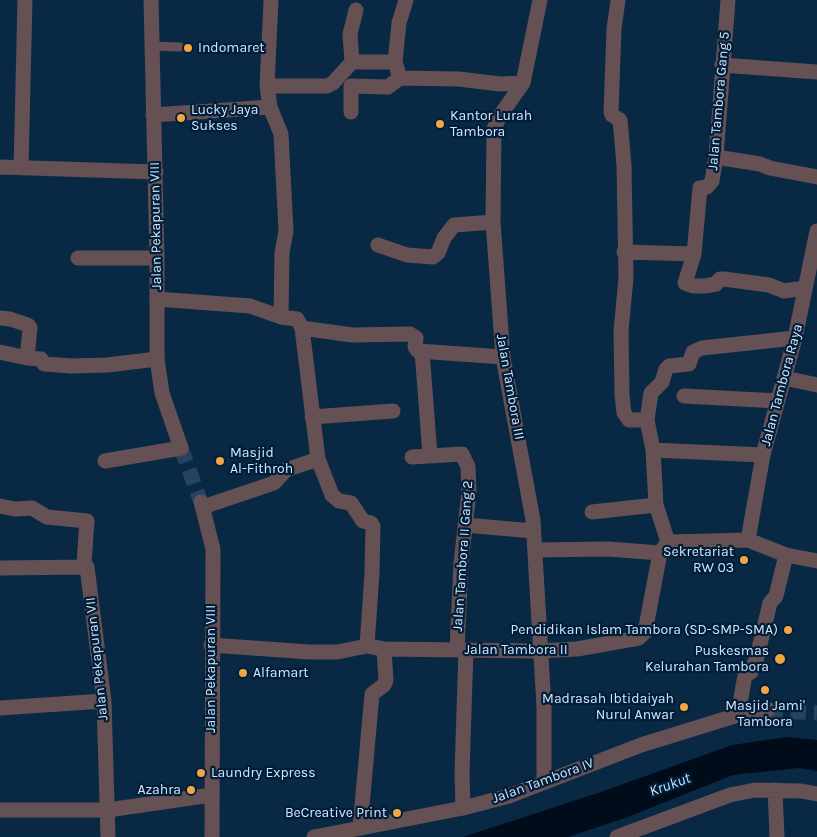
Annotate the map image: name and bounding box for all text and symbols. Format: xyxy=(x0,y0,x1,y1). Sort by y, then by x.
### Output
street label: Jalan Tambora Gang 5 xyxy=(705,31,733,171)
place label: Indomaret xyxy=(198,40,265,56)
marker: Indomaret xyxy=(182,42,194,54)
place label: Lucky Jaya Sukses xyxy=(191,102,258,134)
place label: Kantor Lurah Tambora xyxy=(450,108,532,140)
marker: Lucky Jaya Sukses xyxy=(175,112,187,124)
marker: Kantor Lurah Tambora xyxy=(434,118,446,130)
street label: Jalan Pekapuran VIII xyxy=(146,162,166,290)
street label: Jalan Tambora Raya xyxy=(758,322,806,448)
street label: Jalan Tambora III xyxy=(492,333,528,441)
place label: Masjid Al-Fithroh xyxy=(230,445,293,478)
marker: Masjid Al-Fithroh xyxy=(214,455,226,467)
street label: Jalan Tambora II Gang 2 xyxy=(449,480,477,632)
place label: Sekretariat RW 03 xyxy=(663,544,734,576)
marker: Sekretariat RW 03 xyxy=(738,554,750,566)
street label: Jalan Pekapuran VII xyxy=(82,596,112,722)
street label: Jalan Pekapuran VIII xyxy=(203,605,219,733)
place label: Pendidikan Islam Tambora (SD-SMP-SMA) xyxy=(511,622,778,638)
marker: Pendidikan Islam Tambora (SD-SMP-SMA) xyxy=(782,624,794,636)
street label: Jalan Tambora II xyxy=(464,642,568,658)
place label: Puskesmas Kelurahan Tambora xyxy=(645,643,769,676)
marker: Puskesmas Kelurahan Tambora xyxy=(773,652,787,666)
place label: Alfamart xyxy=(253,665,309,681)
marker: Alfamart xyxy=(237,667,249,679)
marker: Masjid Jami' Tambora xyxy=(759,684,771,696)
place label: Madrasah Ibtidaiyah Nurul Anwar xyxy=(542,691,674,724)
place label: Masjid Jami' Tambora xyxy=(725,698,805,730)
marker: Madrasah Ibtidaiyah Nurul Anwar xyxy=(678,701,690,713)
street label: Jalan Tambora IV xyxy=(490,755,596,807)
place label: Laundry Express xyxy=(211,765,316,781)
marker: Laundry Express xyxy=(195,767,207,779)
water label: Krukut xyxy=(647,769,693,801)
place label: Azahra xyxy=(137,782,181,798)
marker: Azahra xyxy=(185,784,197,796)
place label: BeCreative Print xyxy=(285,805,387,821)
marker: BeCreative Print xyxy=(391,807,403,819)

